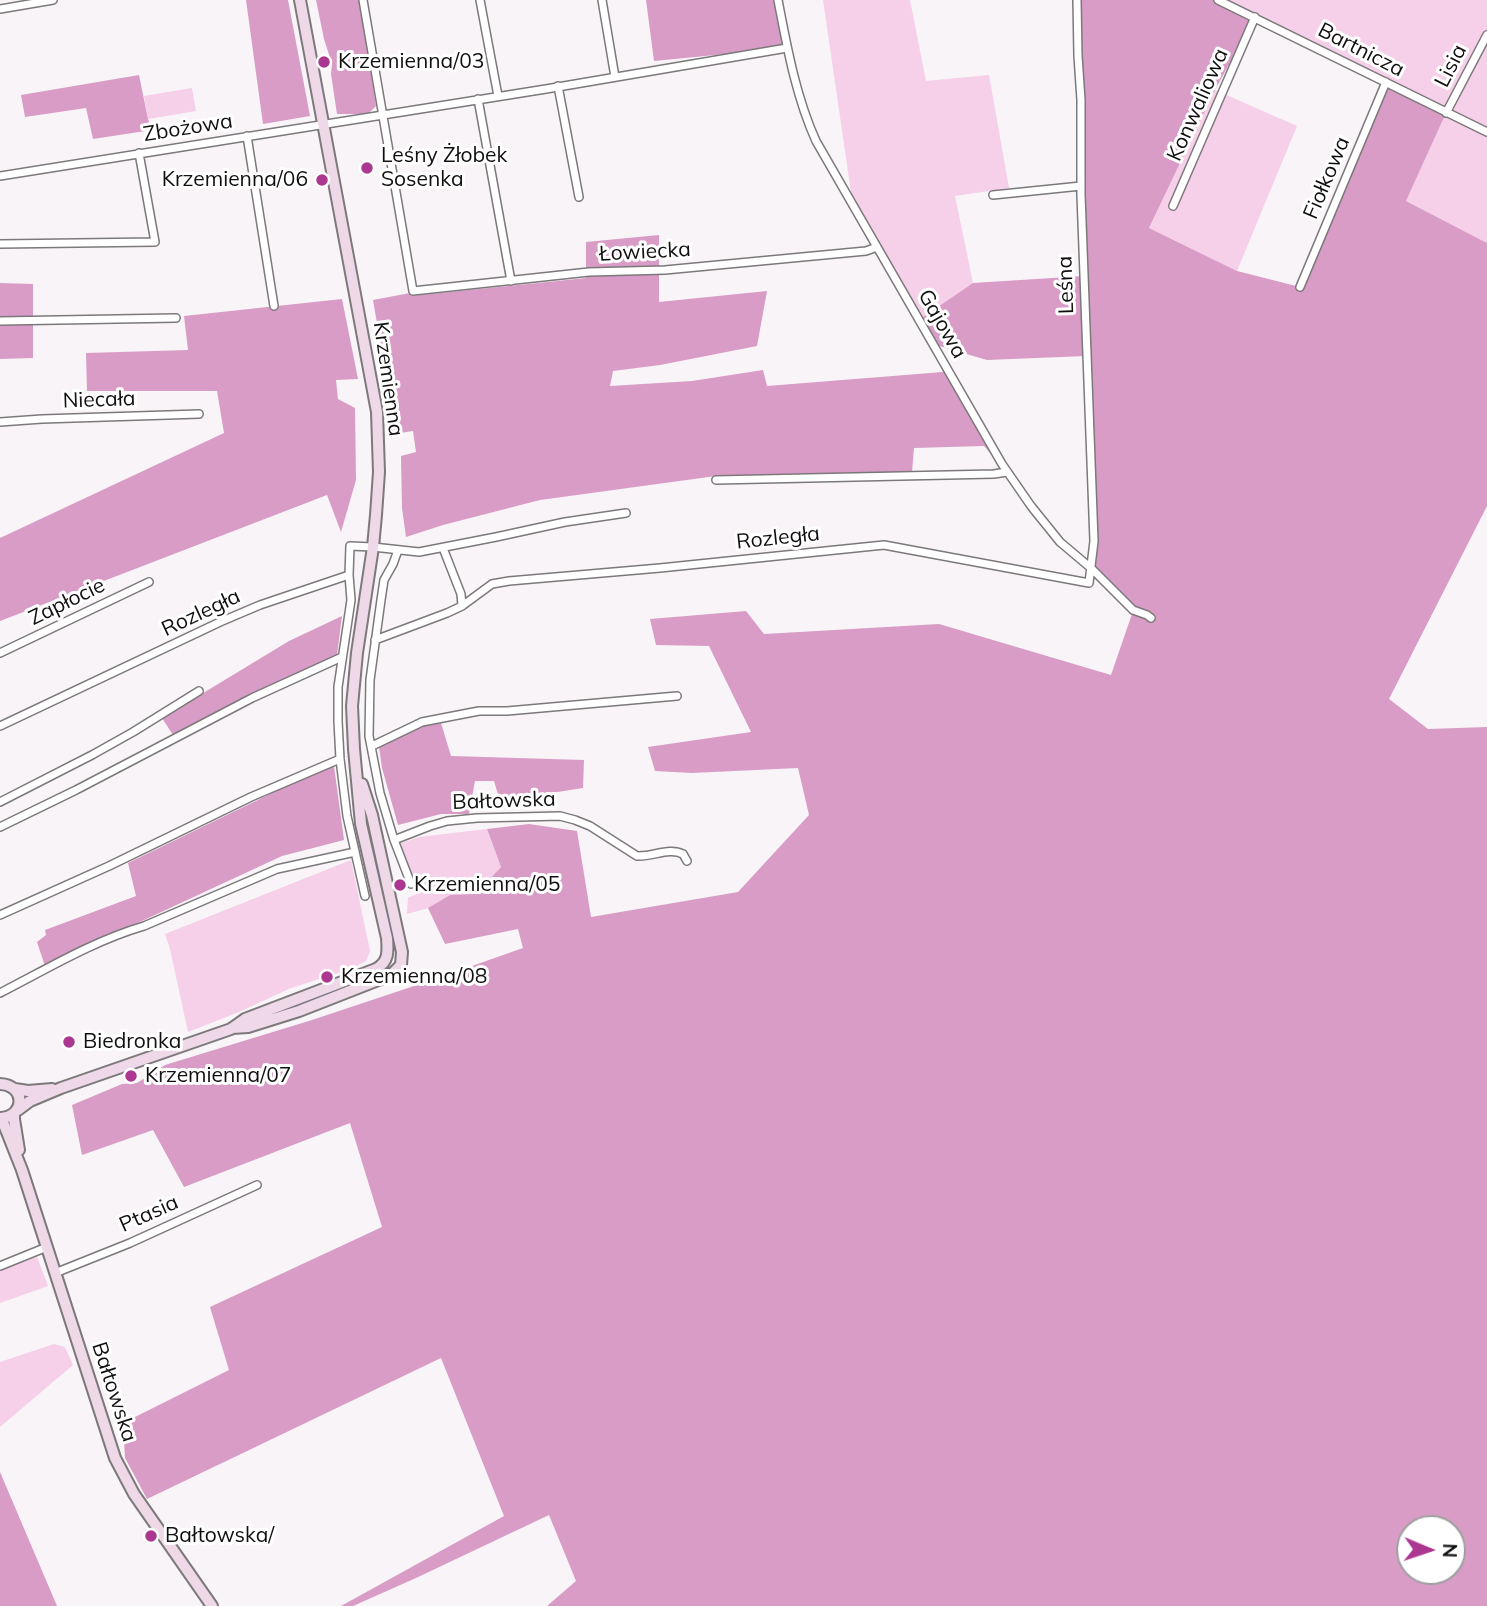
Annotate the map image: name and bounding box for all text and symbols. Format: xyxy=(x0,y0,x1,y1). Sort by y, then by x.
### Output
street label: Bartnicza xyxy=(1314,18,1408,82)
street label: Lisia xyxy=(1430,40,1472,92)
street label: Konwaliowa xyxy=(1162,45,1234,165)
place label: Krzemienna/03 xyxy=(338,49,484,75)
marker: Krzemienna/03 xyxy=(316,54,332,70)
street label: Zbożowa xyxy=(142,109,234,147)
street label: Fiołkowa xyxy=(1298,133,1356,223)
place label: Leśny Żłobek Sosenka xyxy=(381,143,507,193)
marker: Leśny Żłobek Sosenka xyxy=(359,160,375,176)
place label: Krzemienna/06 xyxy=(162,167,308,193)
marker: Krzemienna/06 xyxy=(314,172,330,188)
street label: Łowiecka xyxy=(599,237,691,267)
street label: Leśna xyxy=(1052,256,1080,314)
street label: Gajowa xyxy=(912,285,972,363)
street label: Krzemienna xyxy=(368,320,408,438)
street label: Niecała xyxy=(62,386,136,414)
street label: Rozległa xyxy=(735,521,821,555)
street label: Zapłocie xyxy=(25,573,109,631)
street label: Rozległa xyxy=(158,584,244,642)
street label: Bałtowska xyxy=(452,787,556,815)
place label: Krzemienna/05 xyxy=(414,872,560,898)
marker: Krzemienna/05 xyxy=(392,877,408,893)
place label: Krzemienna/08 xyxy=(341,964,487,990)
marker: Krzemienna/08 xyxy=(319,969,335,985)
place label: Biedronka xyxy=(83,1029,181,1055)
marker: Biedronka xyxy=(61,1034,77,1050)
place label: Krzemienna/07 xyxy=(145,1063,291,1089)
marker: Krzemienna/07 xyxy=(123,1068,139,1084)
street label: Ptasia xyxy=(116,1190,182,1238)
street label: Bałtowska xyxy=(86,1339,142,1445)
north arrow xyxy=(1396,1515,1466,1585)
place label: Bałtowska/ xyxy=(165,1523,274,1549)
marker: Bałtowska/ xyxy=(143,1528,159,1544)
text: N xyxy=(1438,1543,1462,1558)

